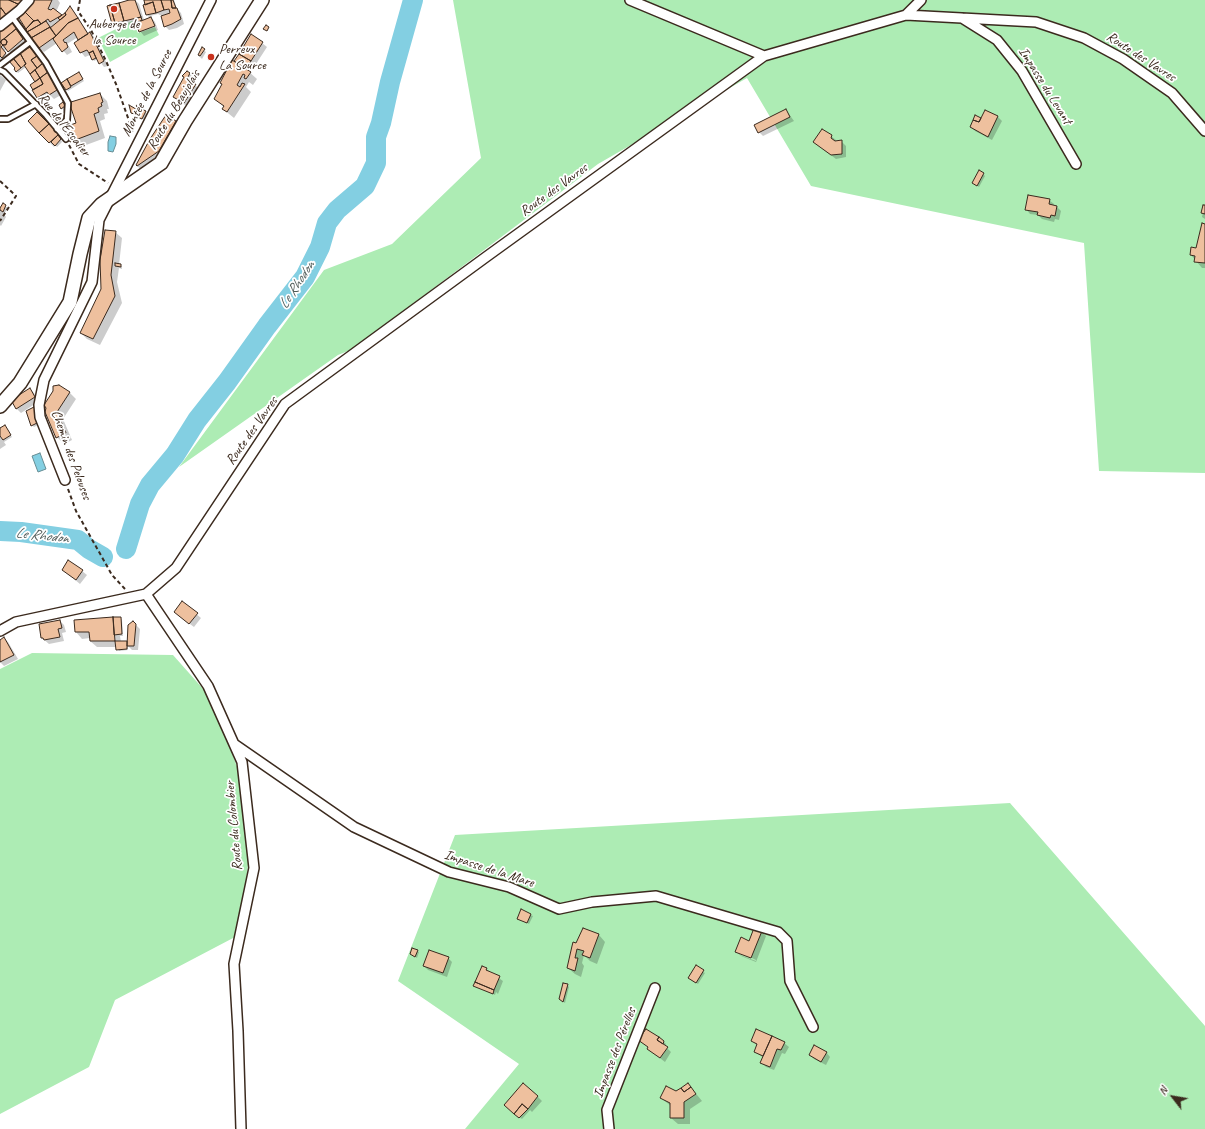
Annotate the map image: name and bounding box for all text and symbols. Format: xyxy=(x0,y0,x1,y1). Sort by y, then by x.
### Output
marker: Auberge de la Source xyxy=(109,4,119,14)
place label: Auberge de la Source xyxy=(89,16,139,48)
street label: Route des Vavres xyxy=(1103,28,1179,86)
place label: Perreux La Source xyxy=(219,41,266,74)
street label: Impasse du Levant xyxy=(1015,44,1075,128)
street label: Montée de la Source xyxy=(118,47,176,139)
marker: Perreux La Source xyxy=(206,52,216,62)
street label: Route du Beaujolais xyxy=(144,67,204,153)
street label: Rue de l'Escalier xyxy=(34,90,94,160)
street label: Route des Vavres xyxy=(517,160,591,220)
water label: Le Rhodon xyxy=(275,258,319,312)
street label: Route des Vavres xyxy=(222,394,282,468)
street label: Chemin des Pelouses xyxy=(47,408,95,502)
water label: Le Rhodon xyxy=(15,524,69,548)
street label: Route du Colombier xyxy=(222,781,246,871)
street label: Impasse de la Mare xyxy=(442,847,536,891)
street label: Impasse des Pérelles xyxy=(590,1006,640,1100)
north arrow xyxy=(1153,1077,1193,1117)
text: N xyxy=(1155,1084,1170,1097)

